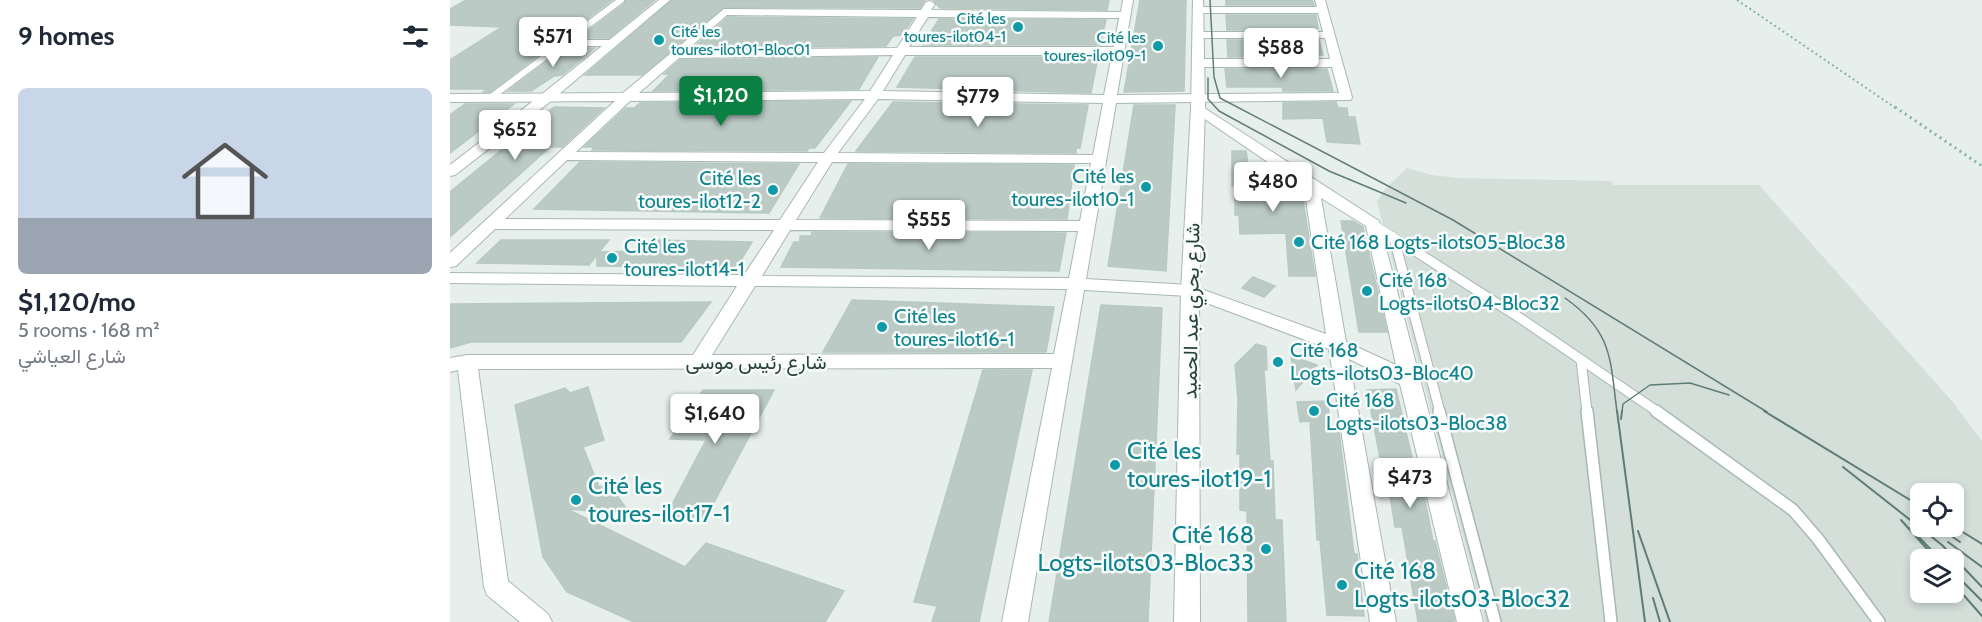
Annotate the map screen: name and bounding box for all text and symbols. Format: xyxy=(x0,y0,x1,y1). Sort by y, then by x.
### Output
place label: Cité les toures-ilot04-1 xyxy=(904,9,1006,46)
pin: $571 xyxy=(517,17,589,68)
text: 9 homes xyxy=(18,20,115,52)
icon: filters xyxy=(399,20,432,53)
marker: Cité les toures-ilot04-1 xyxy=(1011,20,1025,34)
place label: Cité les toures-ilot01-Bloc01 xyxy=(671,22,810,59)
text: $571 xyxy=(533,24,573,48)
place label: Cité les toures-ilot09-1 xyxy=(1044,28,1146,65)
pin: $588 xyxy=(1245,28,1317,79)
marker: Cité les toures-ilot01-Bloc01 xyxy=(652,33,666,47)
text: $588 xyxy=(1258,35,1304,59)
marker: Cité les toures-ilot09-1 xyxy=(1151,39,1165,53)
pin: $1,120 xyxy=(672,76,770,127)
pin: $779 xyxy=(942,77,1014,128)
text: $1,120 xyxy=(693,83,749,107)
text: $779 xyxy=(956,84,1000,108)
pin: $652 xyxy=(479,110,551,161)
text: $652 xyxy=(493,117,537,141)
icon: home xyxy=(171,127,279,235)
pin: $480 xyxy=(1237,162,1309,213)
place label: Cité les toures-ilot10-1 xyxy=(1011,164,1134,211)
place label: Cité les toures-ilot12-2 xyxy=(638,166,761,213)
text: $480 xyxy=(1248,169,1298,193)
marker: Cité les toures-ilot10-1 xyxy=(1139,180,1153,194)
marker: Cité les toures-ilot12-2 xyxy=(766,183,780,197)
pin: $555 xyxy=(893,200,965,251)
text: $555 xyxy=(907,207,951,231)
street label: شارع بحري عبد الحميد xyxy=(1177,223,1210,400)
place label: Cité 168 Logts-ilots05-Bloc38 xyxy=(1311,230,1566,254)
place label: Cité les toures-ilot14-1 xyxy=(624,234,744,281)
marker: Cité 168 Logts-ilots05-Bloc38 xyxy=(1292,235,1306,249)
marker: Cité les toures-ilot14-1 xyxy=(605,251,619,265)
place label: Cité 168 Logts-ilots04-Bloc32 xyxy=(1379,268,1560,315)
marker: Cité 168 Logts-ilots04-Bloc32 xyxy=(1360,284,1374,298)
text: $1,120/mo xyxy=(18,286,136,318)
place label: Cité les toures-ilot16-1 xyxy=(894,304,1014,351)
text: 5 rooms · 168 m² xyxy=(18,318,160,342)
marker: Cité les toures-ilot16-1 xyxy=(875,320,889,334)
place label: Cité 168 Logts-ilots03-Bloc40 xyxy=(1290,338,1474,385)
text: شارع العياشي xyxy=(18,344,126,368)
street label: شارع رئيس موسى xyxy=(685,350,827,376)
marker: Cité 168 Logts-ilots03-Bloc40 xyxy=(1271,355,1285,369)
place label: Cité 168 Logts-ilots03-Bloc38 xyxy=(1326,388,1508,435)
pin: $1,640 xyxy=(666,394,764,445)
text: $1,640 xyxy=(684,401,746,425)
marker: Cité 168 Logts-ilots03-Bloc38 xyxy=(1307,404,1321,418)
place label: Cité les toures-ilot19-1 xyxy=(1127,436,1271,493)
marker: Cité les toures-ilot19-1 xyxy=(1108,458,1122,472)
pin: $473 xyxy=(1374,458,1446,509)
text: $473 xyxy=(1388,465,1433,489)
place label: Cité les toures-ilot17-1 xyxy=(588,471,730,528)
map controls xyxy=(1910,483,1964,603)
button: locate xyxy=(1910,483,1964,537)
marker: Cité les toures-ilot17-1 xyxy=(569,493,583,507)
place label: Cité 168 Logts-ilots03-Bloc33 xyxy=(1037,520,1254,577)
marker: Cité 168 Logts-ilots03-Bloc33 xyxy=(1259,542,1273,556)
button: layers xyxy=(1910,549,1964,603)
place label: Cité 168 Logts-ilots03-Bloc32 xyxy=(1354,556,1570,613)
marker: Cité 168 Logts-ilots03-Bloc32 xyxy=(1335,578,1349,592)

